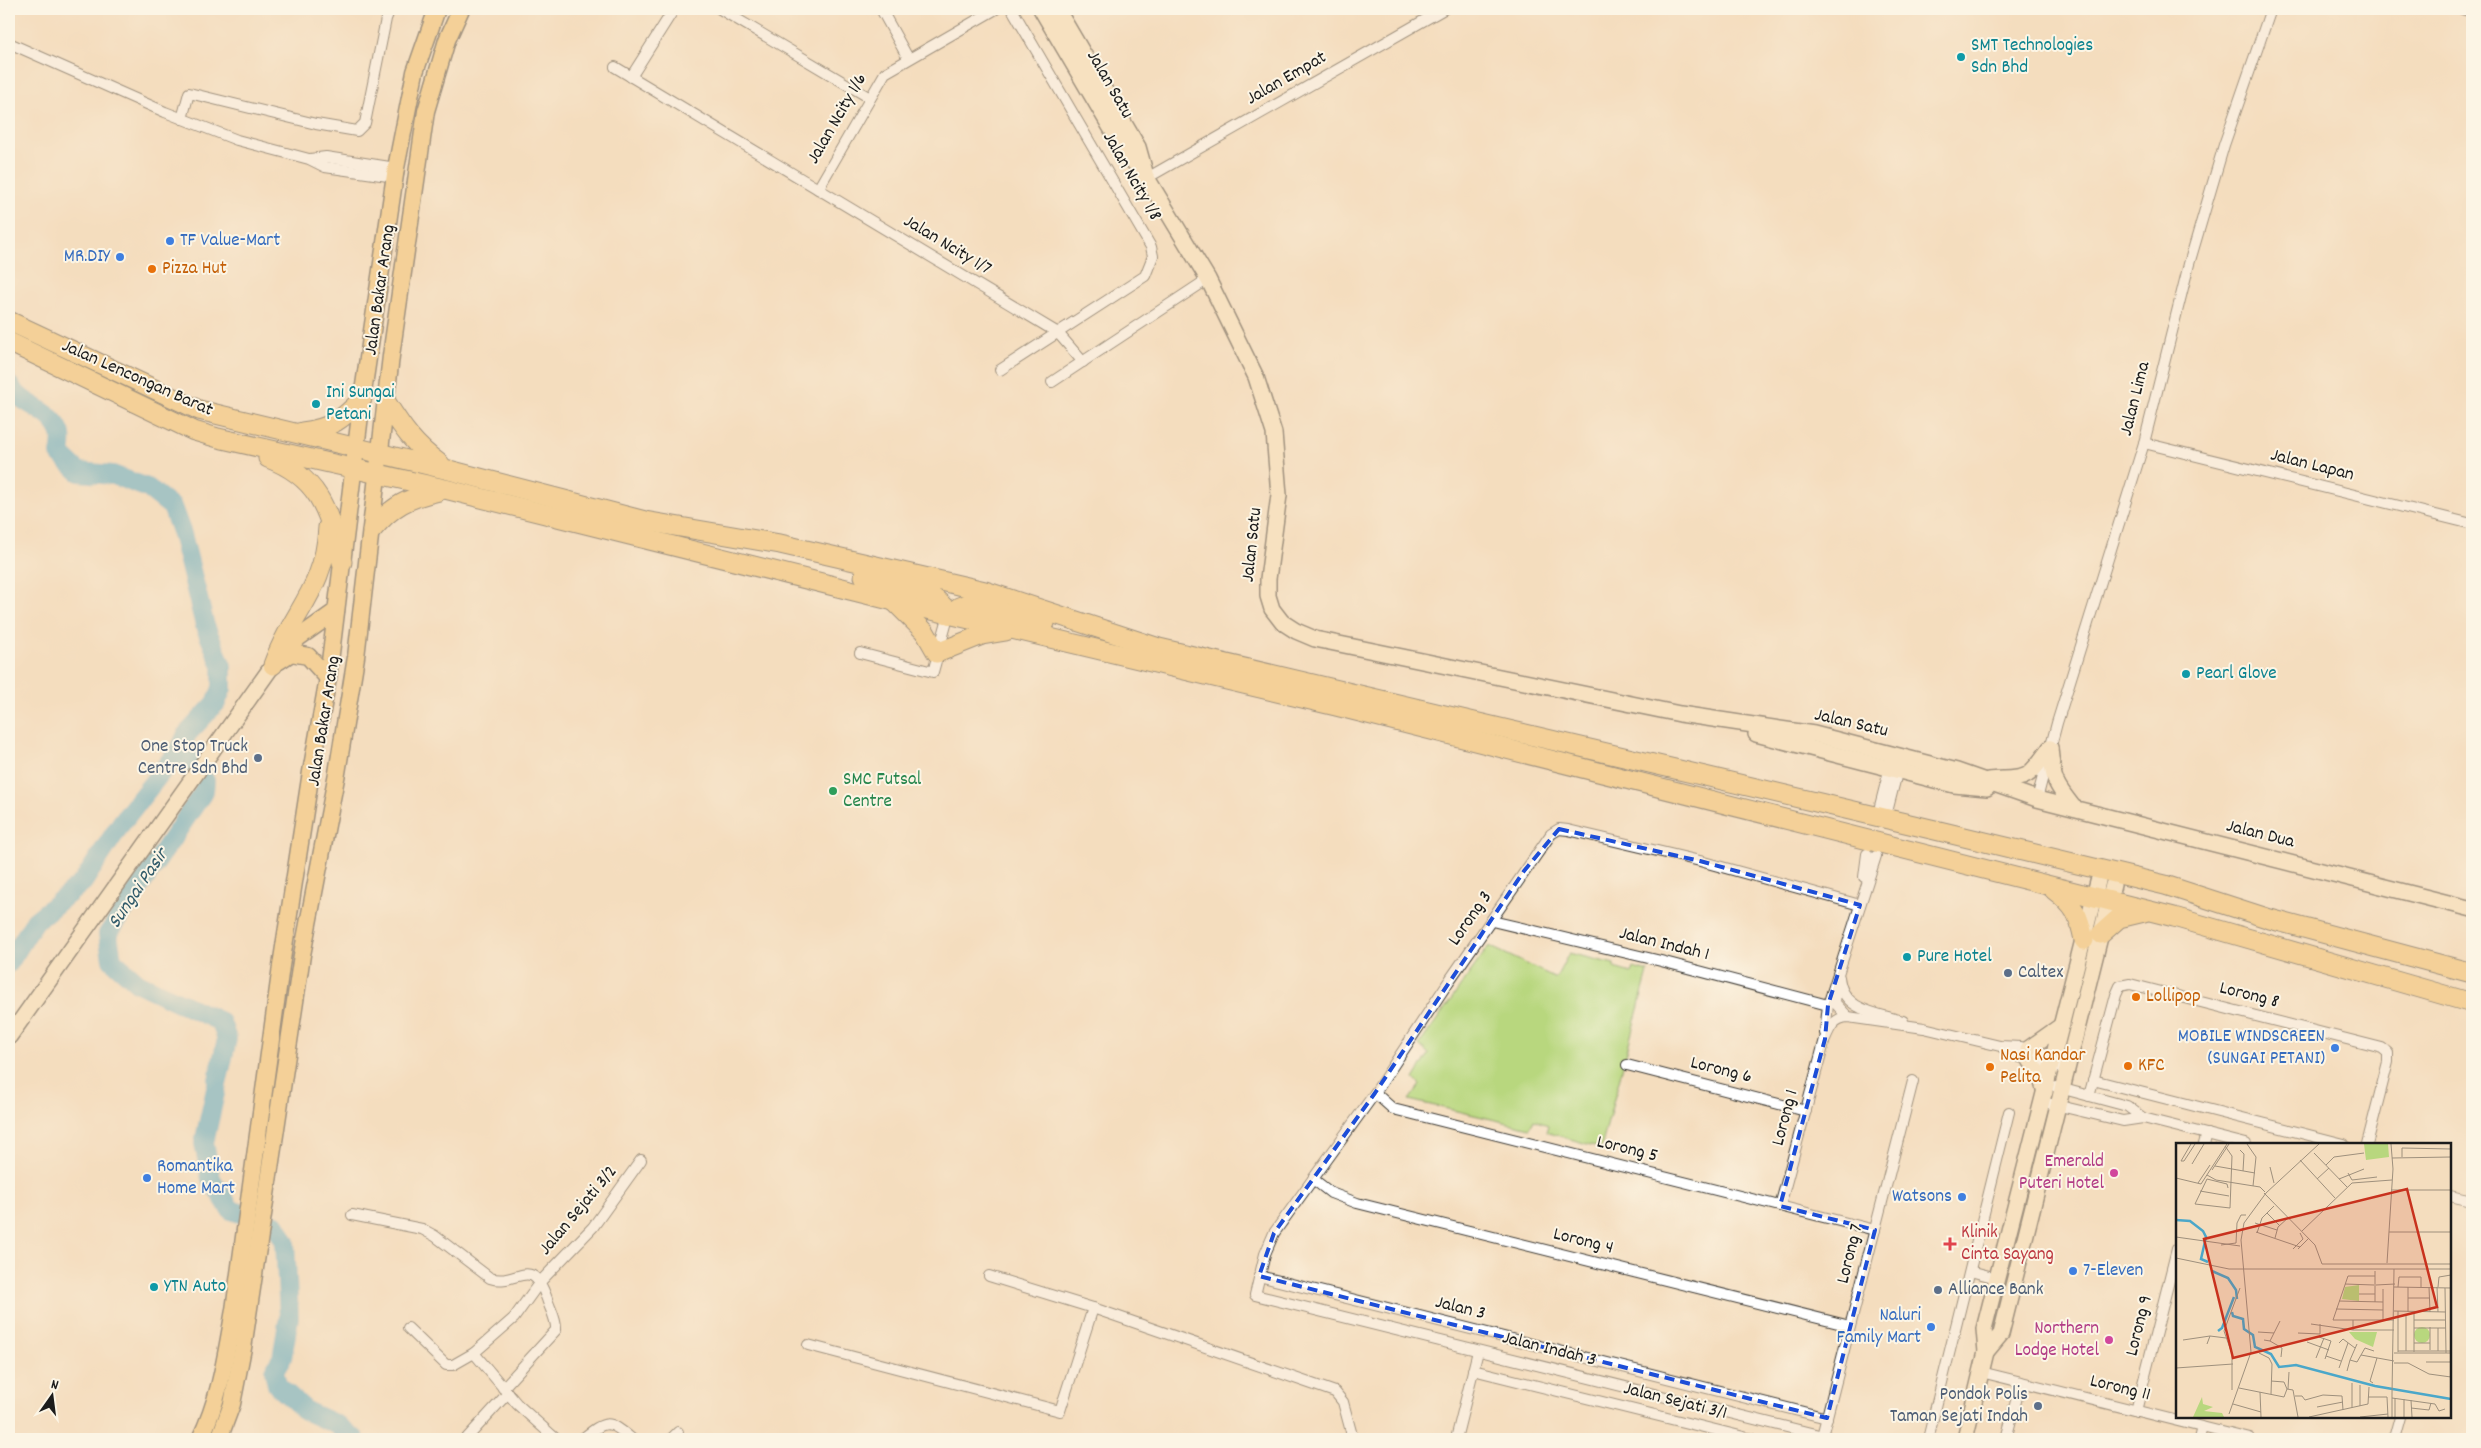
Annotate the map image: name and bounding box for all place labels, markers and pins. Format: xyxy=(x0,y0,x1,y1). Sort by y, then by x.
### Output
place label: SMT Technologies Sdn Bhd xyxy=(1971,33,2093,82)
marker: SMT Technologies Sdn Bhd xyxy=(1955,51,1967,63)
place label: TF Value-Mart xyxy=(180,228,280,255)
marker: TF Value-Mart xyxy=(164,235,176,247)
place label: MR.DIY xyxy=(64,244,111,271)
marker: MR.DIY xyxy=(114,251,126,263)
place label: Pizza Hut xyxy=(162,256,227,283)
marker: Pizza Hut xyxy=(146,263,158,275)
place label: Ini Sungai Petani xyxy=(326,380,395,429)
marker: Ini Sungai Petani xyxy=(310,398,322,410)
place label: Pearl Glove xyxy=(2196,661,2277,688)
marker: Pearl Glove xyxy=(2180,668,2192,680)
place label: One Stop Truck Centre Sdn Bhd xyxy=(138,734,248,783)
marker: One Stop Truck Centre Sdn Bhd xyxy=(252,752,264,764)
place label: SMC Futsal Centre xyxy=(843,767,922,816)
marker: SMC Futsal Centre xyxy=(827,785,839,797)
place label: Pure Hotel xyxy=(1917,944,1992,971)
marker: Pure Hotel xyxy=(1901,951,1913,963)
place label: Caltex xyxy=(2018,960,2063,987)
marker: Caltex xyxy=(2002,967,2014,979)
place label: Lollipop xyxy=(2146,984,2201,1011)
marker: Lollipop xyxy=(2130,991,2142,1003)
place label: MOBILE WINDSCREEN (SUNGAI PETANI) xyxy=(2178,1024,2325,1073)
marker: MOBILE WINDSCREEN (SUNGAI PETANI) xyxy=(2329,1042,2341,1054)
place label: Nasi Kandar Pelita xyxy=(2000,1043,2085,1092)
place label: KFC xyxy=(2138,1053,2165,1080)
marker: KFC xyxy=(2122,1060,2134,1072)
marker: Nasi Kandar Pelita xyxy=(1984,1061,1996,1073)
place label: Emerald Puteri Hotel xyxy=(2019,1149,2104,1198)
place label: Romantika Home Mart xyxy=(157,1154,235,1203)
marker: Emerald Puteri Hotel xyxy=(2108,1167,2120,1179)
marker: Romantika Home Mart xyxy=(141,1172,153,1184)
place label: Watsons xyxy=(1892,1184,1952,1211)
marker: Watsons xyxy=(1956,1191,1968,1203)
place label: Klinik Cinta Sayang xyxy=(1961,1220,2054,1269)
marker: Klinik Cinta Sayang xyxy=(1943,1237,1957,1251)
place label: 7-Eleven xyxy=(2083,1258,2143,1285)
marker: 7-Eleven xyxy=(2067,1265,2079,1277)
place label: YTN Auto xyxy=(164,1274,226,1301)
place label: Alliance Bank xyxy=(1948,1277,2044,1304)
marker: YTN Auto xyxy=(148,1281,160,1293)
marker: Alliance Bank xyxy=(1932,1284,1944,1296)
place label: Naluri Family Mart xyxy=(1836,1303,1922,1352)
place label: Northern Lodge Hotel xyxy=(2015,1316,2099,1365)
marker: Naluri Family Mart xyxy=(1925,1321,1937,1333)
marker: Northern Lodge Hotel xyxy=(2103,1334,2115,1346)
place label: Pondok Polis Taman Sejati Indah xyxy=(1890,1382,2028,1431)
marker: Pondok Polis Taman Sejati Indah xyxy=(2032,1400,2044,1412)

